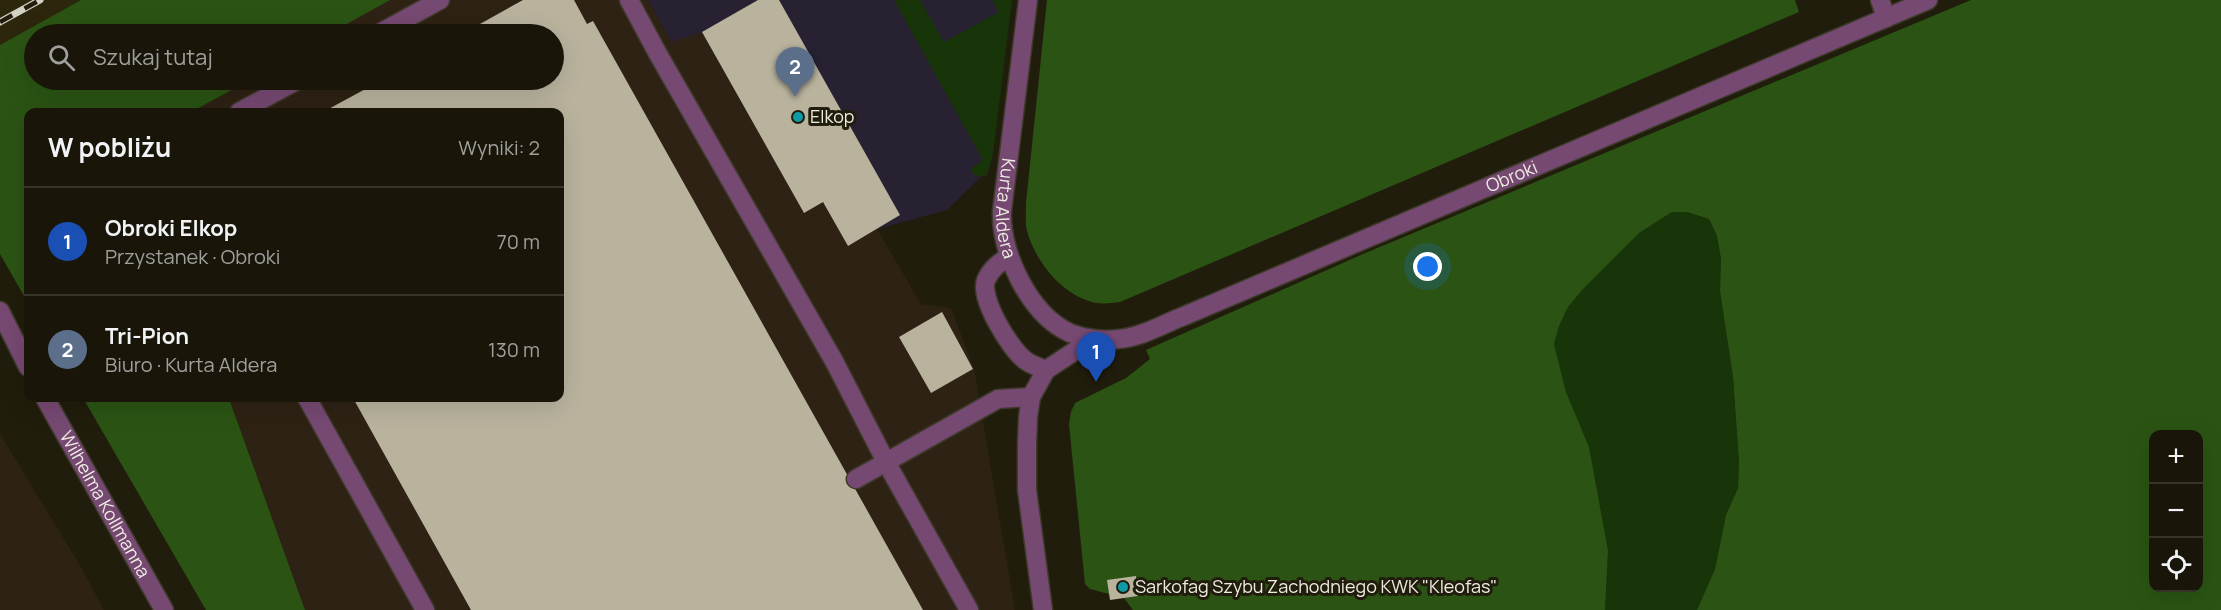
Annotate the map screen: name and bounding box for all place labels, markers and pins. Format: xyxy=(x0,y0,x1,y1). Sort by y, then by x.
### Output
pin: 2 xyxy=(776,48,814,97)
place label: Elkop xyxy=(810,104,855,128)
marker: Elkop xyxy=(791,110,805,124)
pin: 1 xyxy=(1076,332,1116,382)
place label: Sarkofag Szybu Zachodniego KWK "Kleofas" xyxy=(1135,574,1497,598)
marker: Sarkofag Szybu Zachodniego KWK "Kleofas" xyxy=(1116,580,1130,594)

